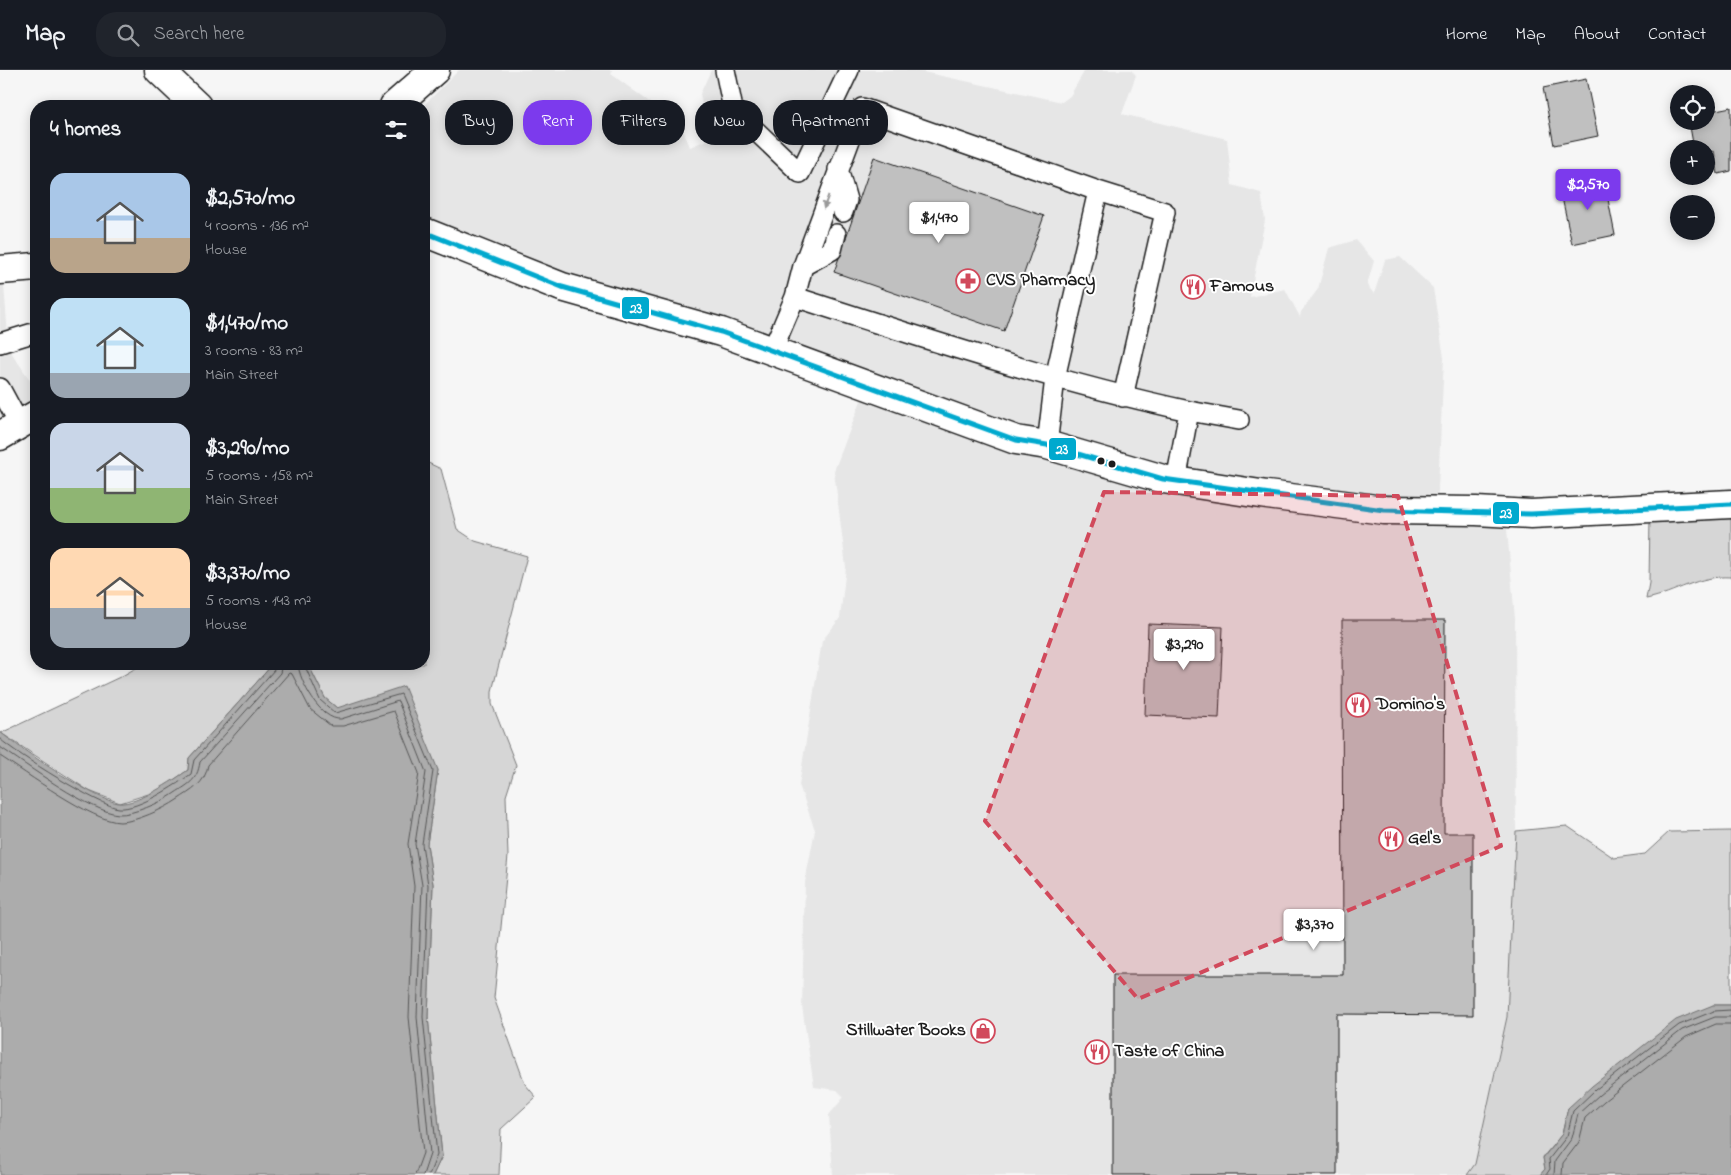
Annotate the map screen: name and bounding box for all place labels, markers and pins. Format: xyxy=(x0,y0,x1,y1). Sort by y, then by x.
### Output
pin: $2,570 xyxy=(1547,168,1629,211)
pin: $1,470 xyxy=(898,202,980,244)
pharmacy icon: CVS Pharmacy xyxy=(955,268,981,294)
place label: CVS Pharmacy xyxy=(986,268,1095,295)
restaurant icon: Famous xyxy=(1180,274,1206,300)
place label: Famous xyxy=(1209,274,1274,300)
unlabelled marker xyxy=(1096,456,1106,466)
unlabelled marker xyxy=(1107,459,1117,469)
pin: $3,290 xyxy=(1143,628,1225,671)
restaurant icon: Domino's xyxy=(1345,692,1371,718)
place label: Domino's xyxy=(1375,692,1445,718)
restaurant icon: Gel's xyxy=(1378,826,1404,852)
place label: Gel's xyxy=(1408,826,1441,852)
pin: $3,370 xyxy=(1273,908,1355,951)
place label: Stillwater Books xyxy=(846,1018,966,1044)
shop icon: Stillwater Books xyxy=(970,1018,996,1044)
restaurant icon: Taste of China xyxy=(1084,1039,1110,1065)
place label: Taste of China xyxy=(1114,1039,1225,1065)

